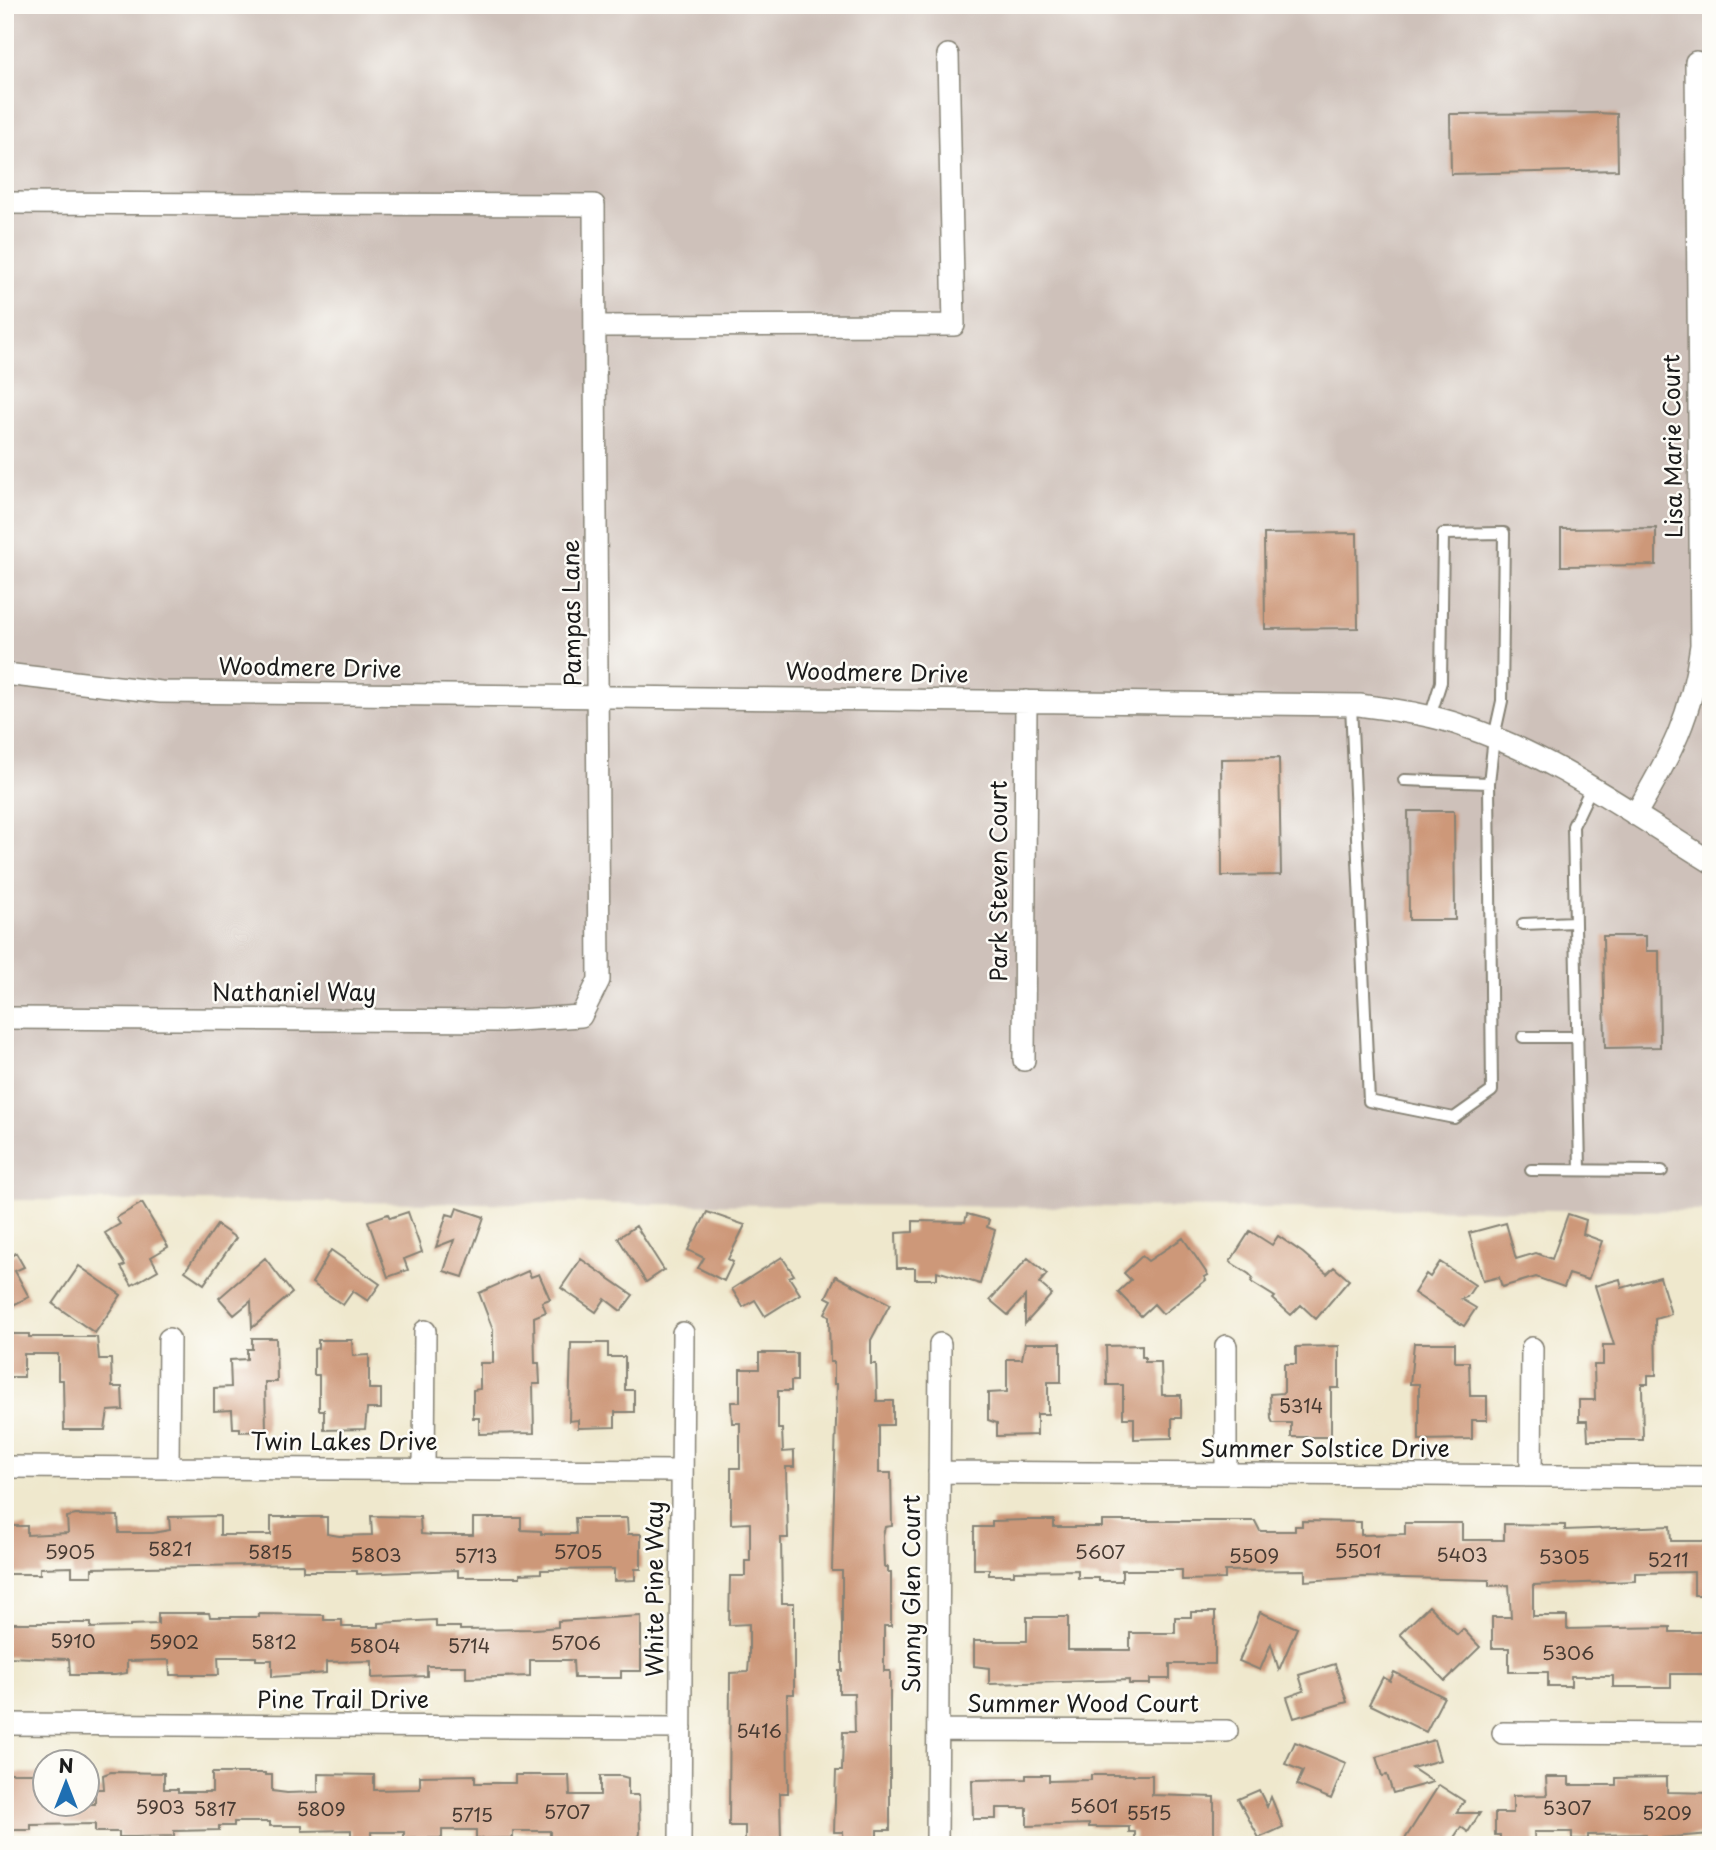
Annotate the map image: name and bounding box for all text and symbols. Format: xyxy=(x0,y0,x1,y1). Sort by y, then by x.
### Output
street label: Lisa Marie Court xyxy=(1652,354,1691,538)
street label: Pampas Lane xyxy=(552,539,589,687)
street label: Woodmere Drive xyxy=(218,647,402,686)
street label: Woodmere Drive xyxy=(785,652,969,691)
street label: Park Steven Court xyxy=(980,780,1015,982)
street label: Nathaniel Way xyxy=(212,974,376,1009)
house number: 5314 xyxy=(1279,1391,1323,1419)
street label: Twin Lakes Drive xyxy=(250,1423,438,1458)
street label: Summer Solstice Drive xyxy=(1200,1430,1450,1465)
street label: Sunny Glen Court xyxy=(893,1495,928,1693)
street label: White Pine Way xyxy=(636,1501,671,1677)
house number: 5821 xyxy=(148,1534,192,1562)
house number: 5501 xyxy=(1334,1536,1382,1564)
house number: 5905 xyxy=(45,1537,95,1565)
house number: 5815 xyxy=(248,1537,292,1565)
house number: 5705 xyxy=(553,1537,603,1565)
house number: 5607 xyxy=(1075,1537,1125,1565)
house number: 5803 xyxy=(351,1540,401,1568)
house number: 5403 xyxy=(1436,1540,1488,1568)
house number: 5713 xyxy=(455,1541,497,1569)
house number: 5509 xyxy=(1229,1541,1279,1569)
house number: 5305 xyxy=(1538,1542,1590,1570)
house number: 5211 xyxy=(1647,1545,1689,1573)
house number: 5910 xyxy=(50,1626,96,1654)
house number: 5902 xyxy=(149,1627,199,1655)
house number: 5812 xyxy=(251,1627,297,1655)
house number: 5706 xyxy=(551,1628,601,1656)
house number: 5804 xyxy=(349,1631,401,1659)
house number: 5714 xyxy=(448,1631,490,1659)
house number: 5306 xyxy=(1542,1638,1594,1666)
street label: Pine Trail Drive xyxy=(257,1681,429,1716)
street label: Summer Wood Court xyxy=(967,1685,1199,1720)
house number: 5416 xyxy=(736,1716,782,1744)
north arrow xyxy=(32,1748,102,1818)
text: N xyxy=(58,1751,74,1779)
house number: 5601 xyxy=(1070,1791,1118,1819)
house number: 5903 xyxy=(135,1792,185,1820)
house number: 5307 xyxy=(1543,1793,1592,1821)
house number: 5817 xyxy=(194,1794,236,1822)
house number: 5809 xyxy=(296,1794,346,1822)
house number: 5707 xyxy=(544,1797,591,1825)
house number: 5515 xyxy=(1126,1798,1172,1826)
house number: 5209 xyxy=(1642,1798,1692,1826)
house number: 5715 xyxy=(451,1800,493,1828)

